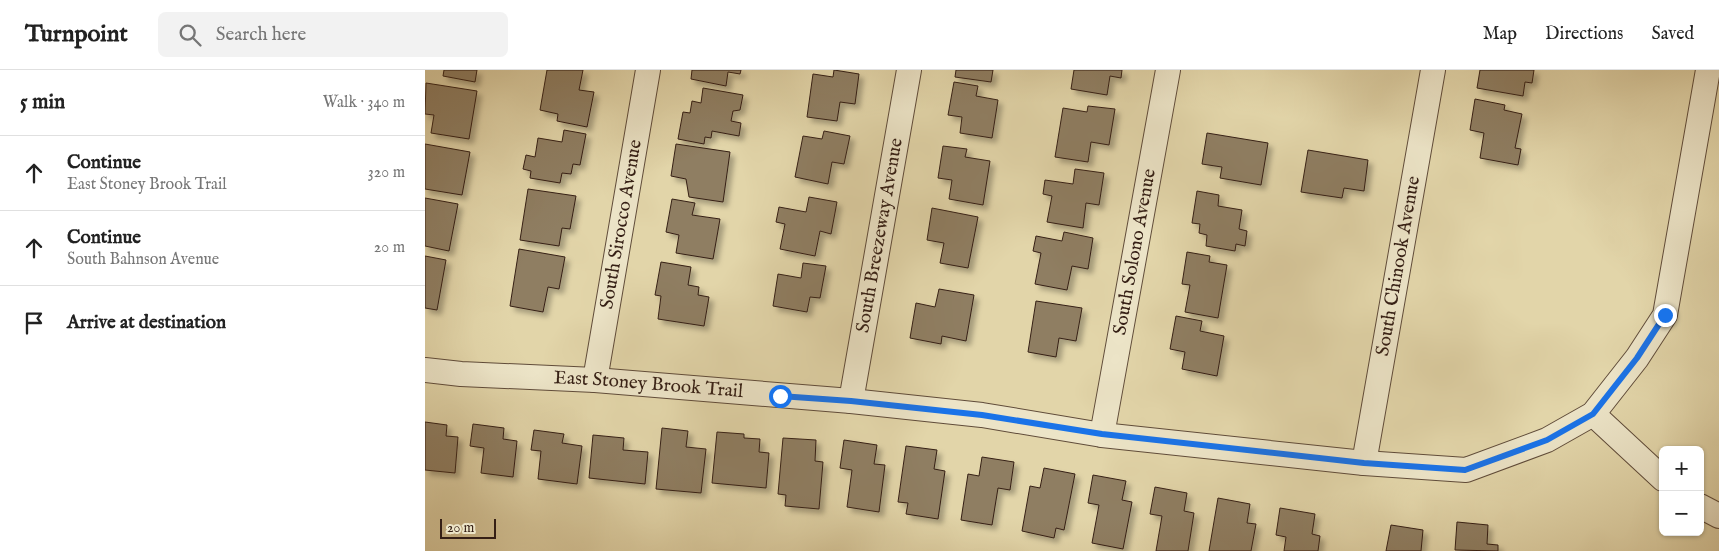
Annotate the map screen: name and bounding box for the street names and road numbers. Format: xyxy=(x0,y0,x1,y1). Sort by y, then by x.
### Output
street label: South Breezeway Avenue xyxy=(851,136,909,335)
street label: South Sirocco Avenue xyxy=(595,137,648,311)
street label: South Solono Avenue xyxy=(1108,167,1162,337)
street label: South Chinook Avenue xyxy=(1371,174,1426,358)
street label: East Stoney Brook Trail xyxy=(553,366,745,404)

